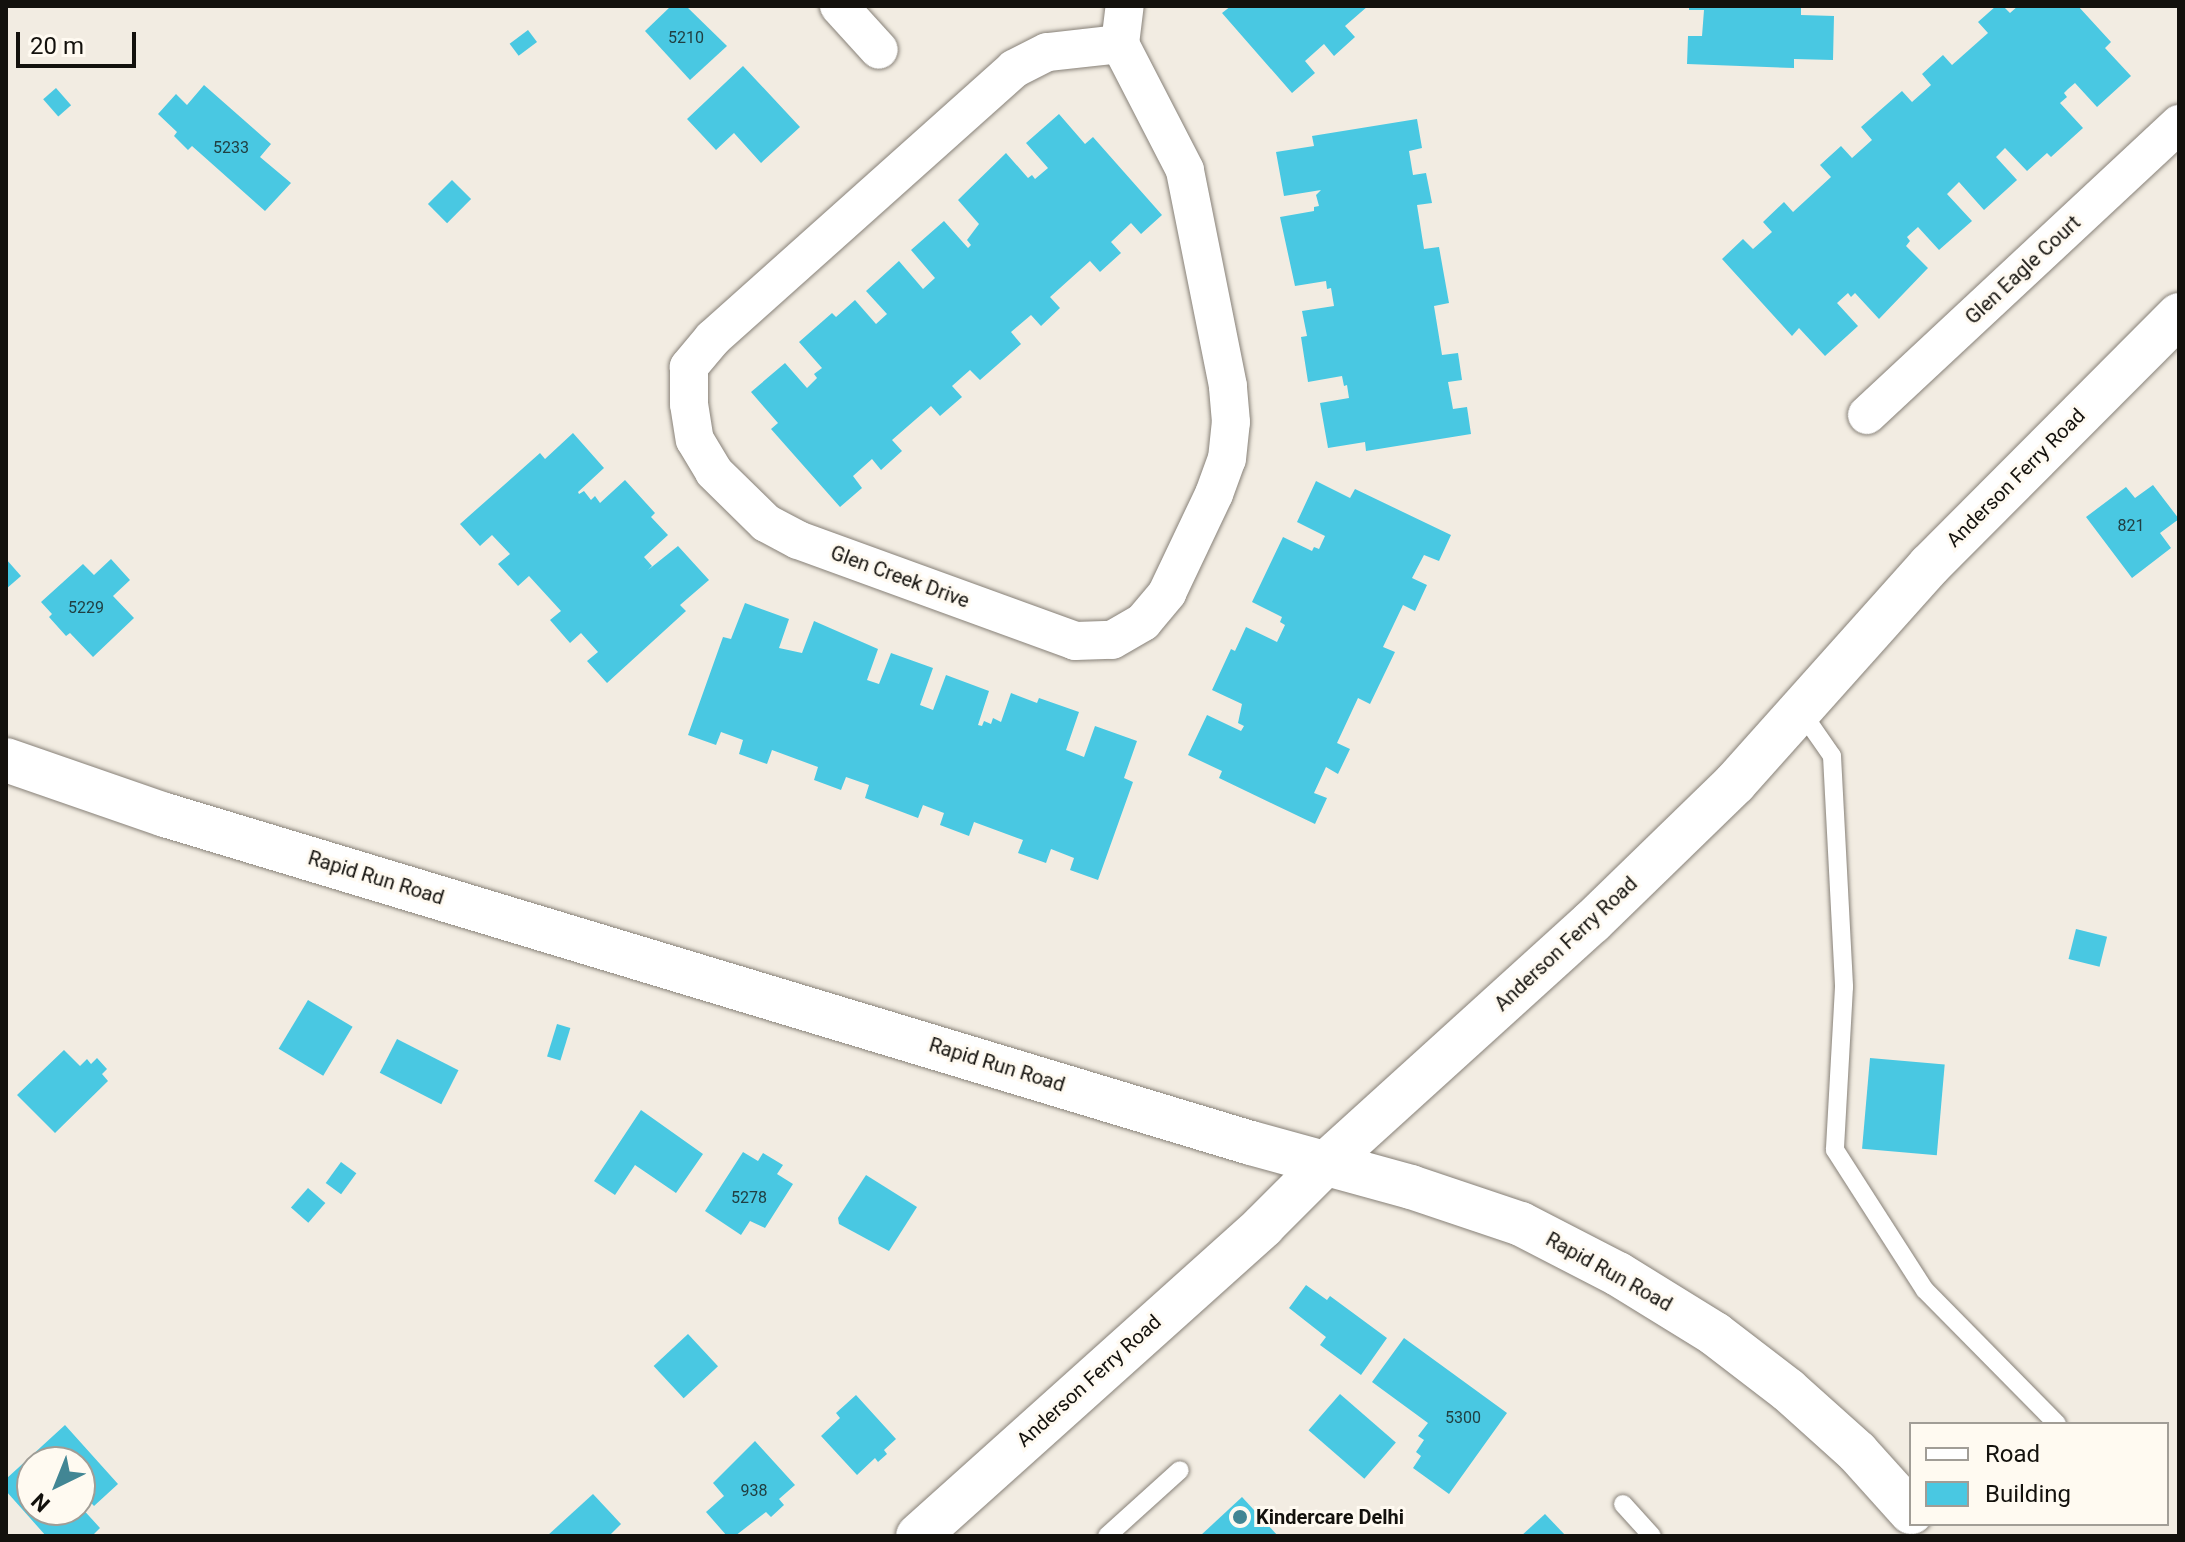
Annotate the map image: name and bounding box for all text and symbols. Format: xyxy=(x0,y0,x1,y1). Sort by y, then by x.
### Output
scale bar xyxy=(20,16,140,66)
house number: 5210 xyxy=(668,28,704,48)
text: 20 m xyxy=(30,32,84,60)
house number: 5233 xyxy=(213,138,249,158)
street label: Glen Eagle Court xyxy=(1961,211,2085,329)
street label: Anderson Ferry Road xyxy=(1942,404,2090,552)
house number: 821 xyxy=(2118,516,2144,536)
street label: Glen Creek Drive xyxy=(827,541,973,613)
house number: 5229 xyxy=(68,598,104,618)
street label: Rapid Run Road xyxy=(305,846,447,910)
street label: Anderson Ferry Road xyxy=(1490,872,1642,1016)
street label: Rapid Run Road xyxy=(926,1033,1068,1097)
house number: 5278 xyxy=(731,1188,767,1208)
street label: Rapid Run Road xyxy=(1542,1227,1676,1317)
street label: Anderson Ferry Road xyxy=(1012,1310,1166,1452)
house number: 5300 xyxy=(1445,1408,1481,1428)
legend xyxy=(1909,1422,2169,1526)
text: Road xyxy=(1985,1440,2040,1468)
north arrow xyxy=(16,1446,96,1526)
text: Building xyxy=(1985,1480,2071,1508)
house number: 938 xyxy=(741,1481,767,1501)
text: N xyxy=(26,1488,55,1517)
place label: Kindercare Delhi xyxy=(1256,1505,1404,1529)
marker: Kindercare Delhi xyxy=(1231,1508,1249,1526)

